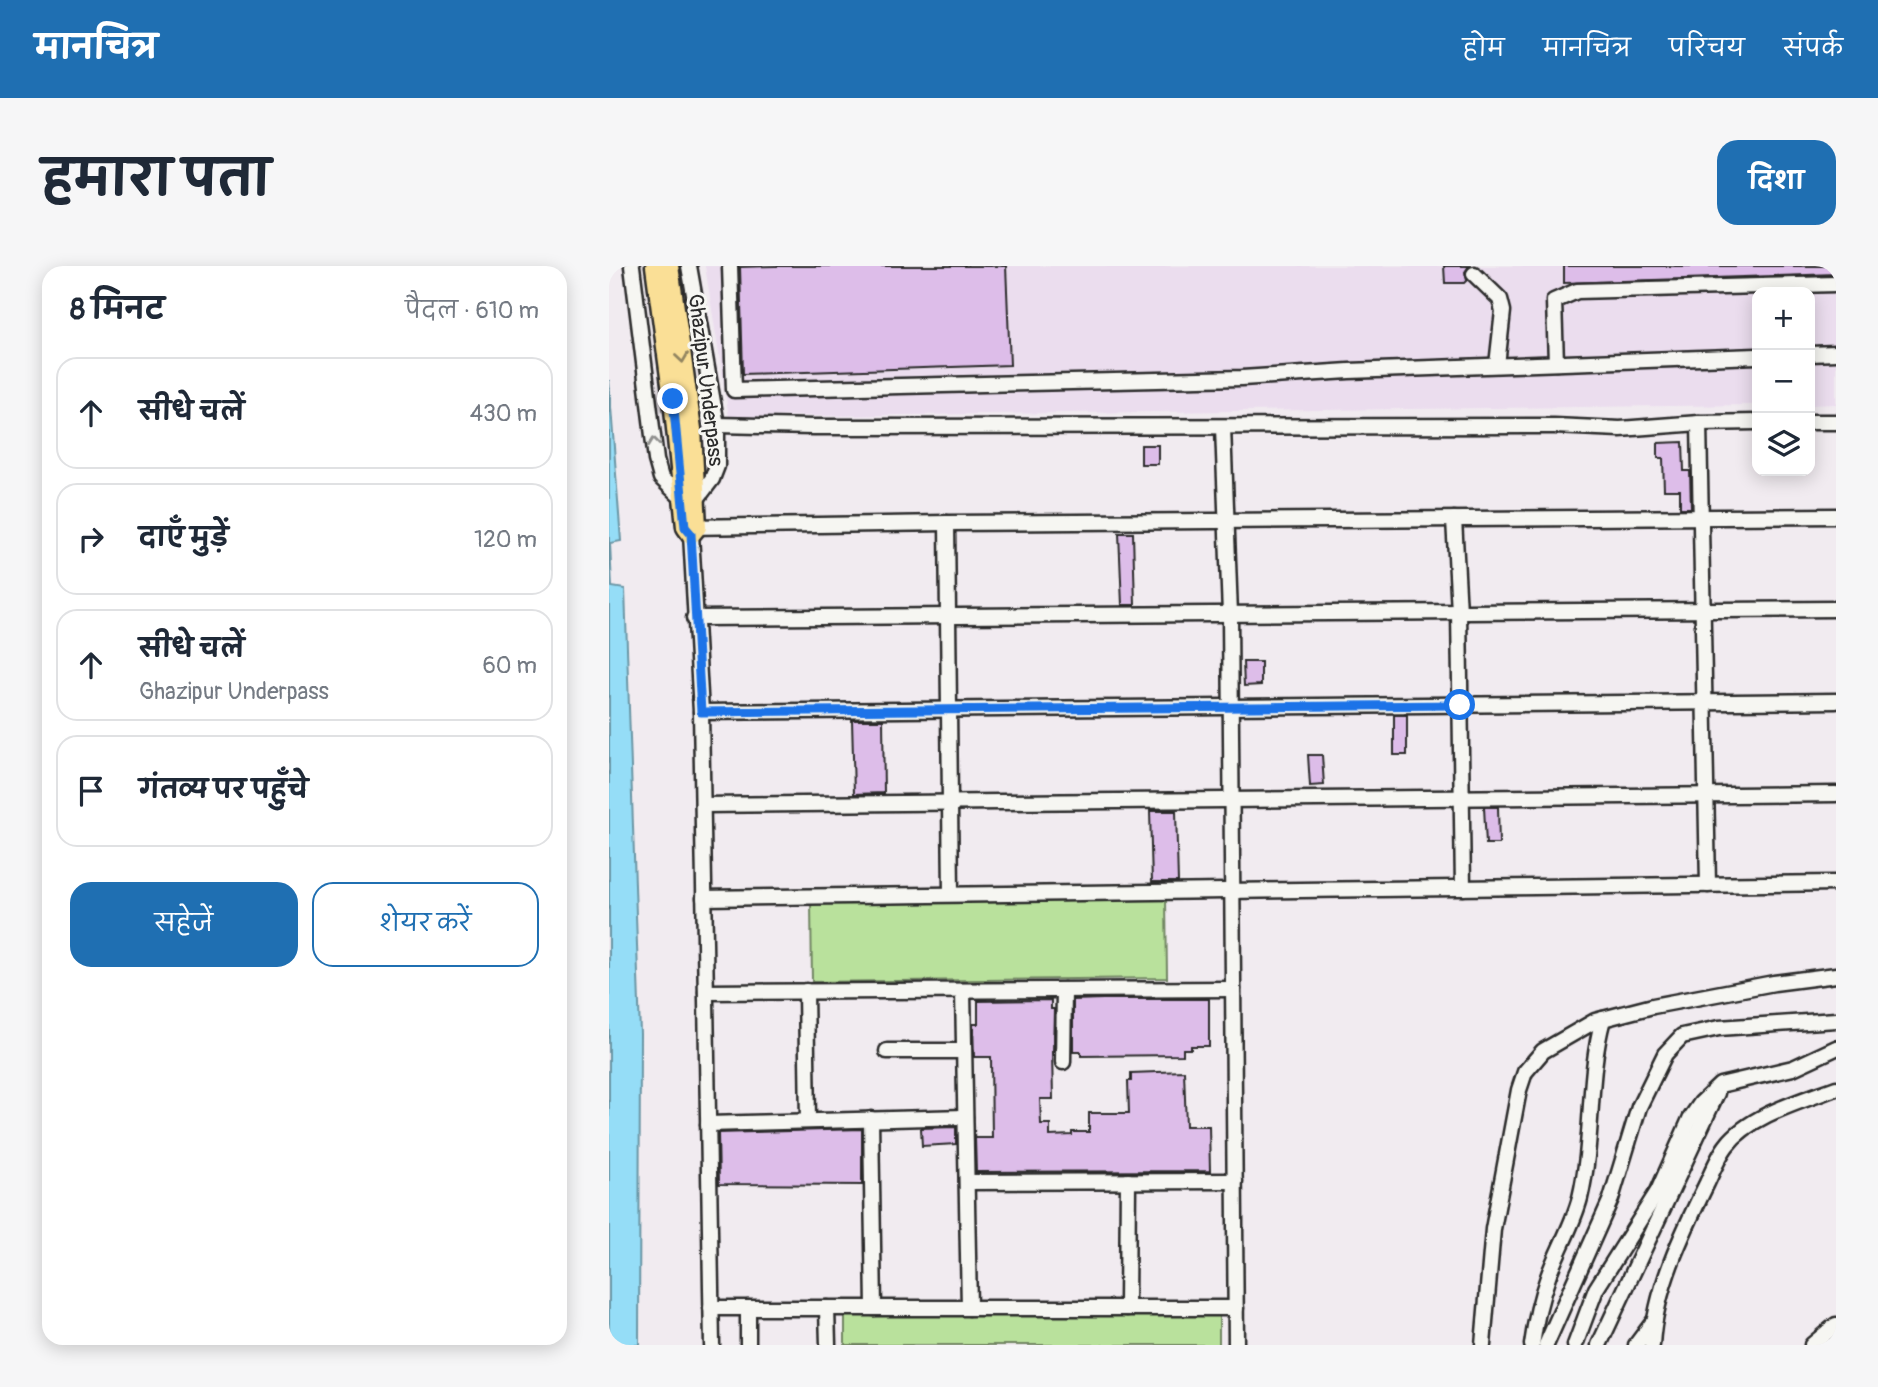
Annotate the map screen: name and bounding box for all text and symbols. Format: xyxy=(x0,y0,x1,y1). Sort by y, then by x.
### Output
text: मानचित्र xyxy=(35,27,158,68)
text: होम xyxy=(1462,34,1505,63)
text: मानचित्र xyxy=(1543,34,1631,63)
text: परिचय xyxy=(1669,34,1745,63)
text: संपर्क xyxy=(1783,34,1843,63)
button: दिशा xyxy=(1717,140,1836,225)
text: हमारा पता xyxy=(42,149,270,210)
map controls xyxy=(1752,287,1815,476)
button: + xyxy=(1752,287,1815,350)
text: 8 मिनट xyxy=(70,291,164,328)
street label: Ghazipur Underpass xyxy=(682,292,730,468)
text: पैदल · 610 m xyxy=(405,296,539,325)
button: − xyxy=(1752,350,1815,413)
one-way arrow xyxy=(674,352,689,364)
route end xyxy=(657,383,688,414)
icon: ahead xyxy=(72,394,110,432)
text: सीधे चलें xyxy=(139,396,244,428)
text: 430 m xyxy=(470,399,537,428)
button: layers xyxy=(1752,413,1815,476)
one-way arrow xyxy=(647,436,662,447)
icon: right xyxy=(72,520,110,558)
text: दाएँ मुड़ें xyxy=(139,522,228,554)
text: 120 m xyxy=(474,525,537,554)
text: सीधे चलें xyxy=(139,633,244,665)
icon: ahead xyxy=(72,646,110,684)
text: 60 m xyxy=(482,651,537,680)
text: Ghazipur Underpass xyxy=(139,677,329,706)
route start xyxy=(1444,689,1475,720)
icon: arrive xyxy=(72,772,110,810)
text: गंतव्य पर पहुँचे xyxy=(139,774,308,806)
button: सहेजें xyxy=(70,882,298,967)
button: शेयर करें xyxy=(312,882,539,967)

